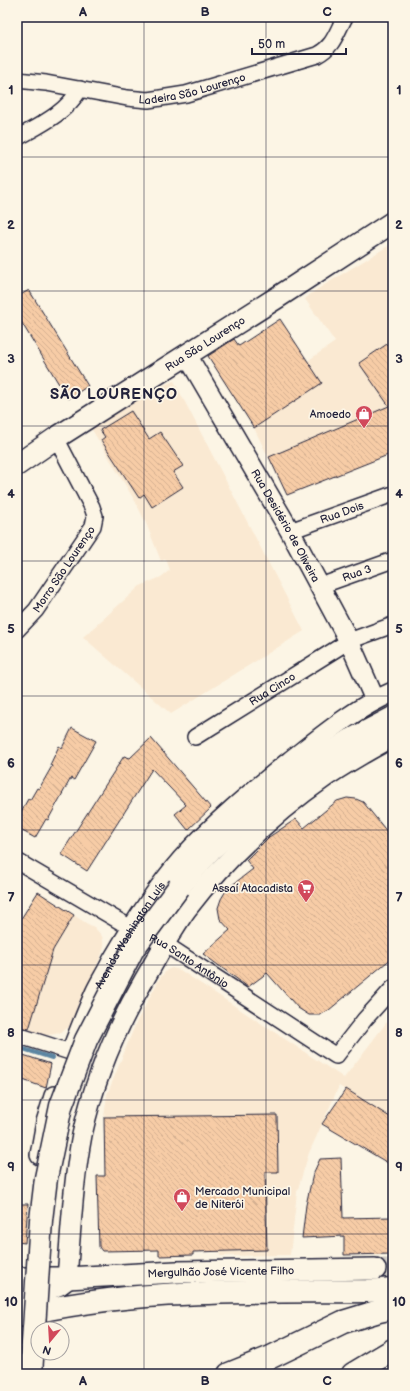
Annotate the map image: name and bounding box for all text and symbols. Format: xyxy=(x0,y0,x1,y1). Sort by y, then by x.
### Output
text: A xyxy=(78,4,87,20)
text: B xyxy=(200,4,210,20)
text: C xyxy=(322,4,332,20)
scale bar xyxy=(252,30,346,56)
text: 50 m xyxy=(258,37,285,52)
street label: Ladeira São Lourenço xyxy=(138,71,247,107)
text: 1 xyxy=(8,82,14,98)
text: 1 xyxy=(396,82,402,98)
text: 2 xyxy=(7,217,15,233)
text: 2 xyxy=(395,217,403,233)
street label: Rua São Lourenço xyxy=(163,314,248,374)
text: 3 xyxy=(7,351,15,367)
text: 3 xyxy=(395,351,403,367)
district label: SÃO LOURENÇO xyxy=(50,384,178,404)
shop icon: Amoedo xyxy=(354,404,374,429)
place label: Amoedo xyxy=(310,408,351,421)
street label: Rua Desidério de Oliveira xyxy=(248,467,322,584)
text: 4 xyxy=(7,486,15,502)
text: 4 xyxy=(395,486,403,502)
street label: Rua Dois xyxy=(318,499,366,527)
street label: Morro São Lourenço xyxy=(30,524,98,615)
street label: Rua 3 xyxy=(341,562,373,585)
text: 5 xyxy=(7,621,15,637)
text: 5 xyxy=(395,621,403,637)
street label: Rua Cinco xyxy=(247,670,298,709)
text: 6 xyxy=(7,755,15,771)
text: 6 xyxy=(395,755,403,771)
supermarket icon: Assaí Atacadista xyxy=(296,878,316,903)
street label: Avenida Washington Luís xyxy=(92,879,169,991)
place label: Assaí Atacadista xyxy=(212,882,293,895)
text: 7 xyxy=(7,890,15,906)
text: 7 xyxy=(395,890,403,906)
street label: Rua Santo Antônio xyxy=(147,931,231,991)
text: 8 xyxy=(7,1025,15,1041)
text: 8 xyxy=(395,1025,403,1041)
text: 9 xyxy=(7,1159,15,1175)
text: 9 xyxy=(395,1159,403,1175)
place label: Mercado Municipal de Niterói xyxy=(195,1185,290,1211)
shop icon: Mercado Municipal de Niterói xyxy=(172,1187,192,1212)
street label: Mergulhão José Vicente Filho xyxy=(147,1264,294,1281)
text: 10 xyxy=(4,1294,18,1310)
text: 10 xyxy=(392,1294,406,1310)
north arrow xyxy=(30,1321,70,1361)
text: N xyxy=(41,1343,53,1357)
text: A xyxy=(78,1373,87,1389)
text: B xyxy=(200,1373,210,1389)
text: C xyxy=(322,1373,332,1389)

